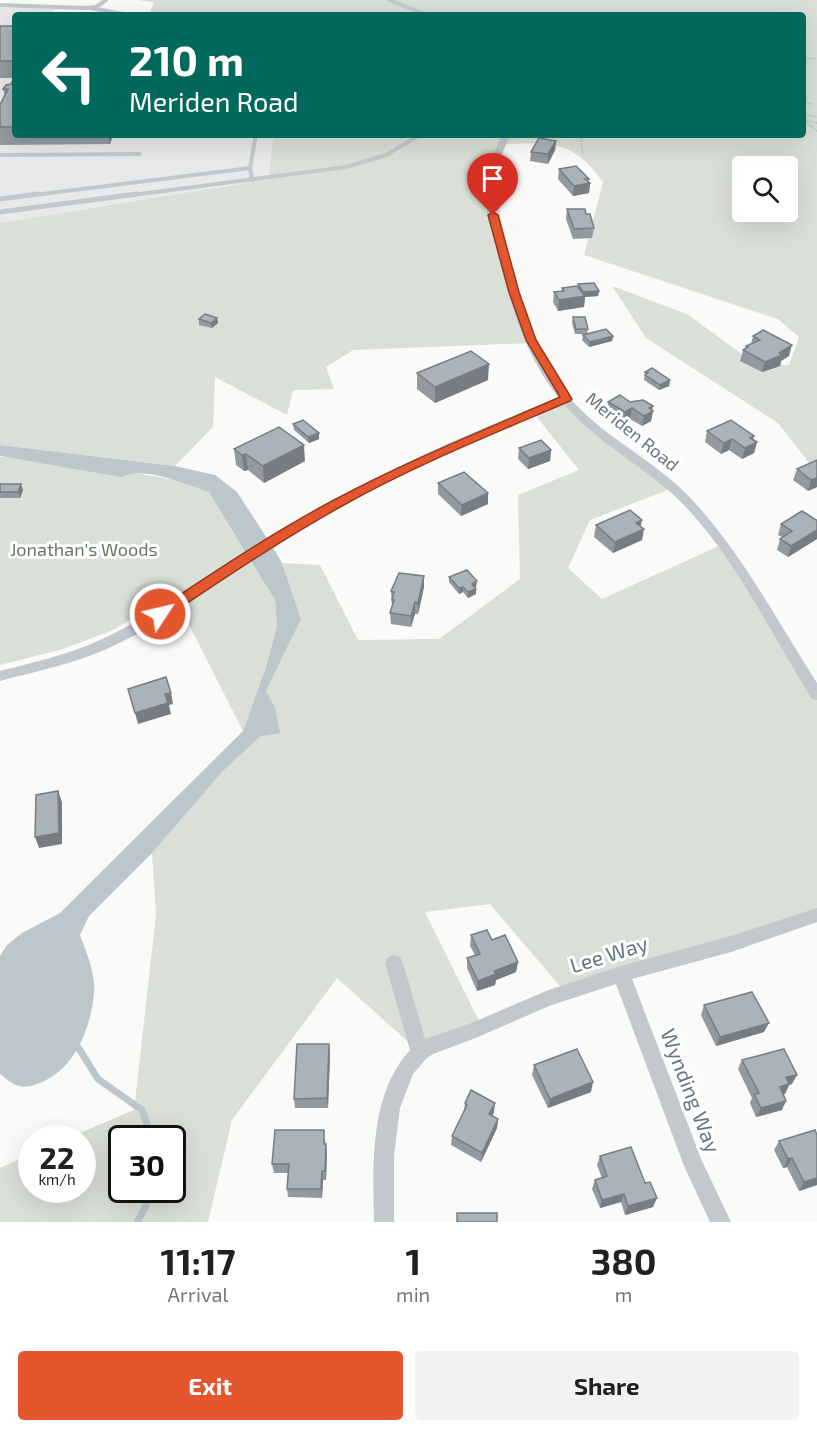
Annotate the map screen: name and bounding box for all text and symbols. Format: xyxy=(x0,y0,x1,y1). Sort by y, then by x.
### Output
text: 210 m xyxy=(129,34,244,84)
icon: left xyxy=(30,36,108,114)
text: Meriden Road xyxy=(129,85,299,117)
pin xyxy=(467,153,518,215)
map controls xyxy=(732,156,798,222)
button: search xyxy=(732,156,798,222)
icon: arrive xyxy=(476,162,509,195)
street label: Meriden Road xyxy=(582,387,683,475)
park label: Jonathan's Woods xyxy=(10,538,158,560)
position arrow xyxy=(128,582,192,646)
street label: Lee Way xyxy=(567,930,650,977)
street label: Wynding Way xyxy=(656,1025,727,1156)
speed limit sign: 30 xyxy=(108,1125,186,1203)
text: 22 xyxy=(40,1139,74,1175)
text: km/h xyxy=(38,1170,76,1188)
text: 11:17 xyxy=(161,1239,236,1282)
text: 1 xyxy=(405,1239,421,1282)
text: 380 xyxy=(591,1239,656,1282)
text: Arrival xyxy=(168,1282,228,1306)
text: min xyxy=(396,1282,430,1306)
text: m xyxy=(615,1282,632,1306)
button: Exit xyxy=(18,1351,403,1420)
button: Share xyxy=(415,1351,799,1420)

